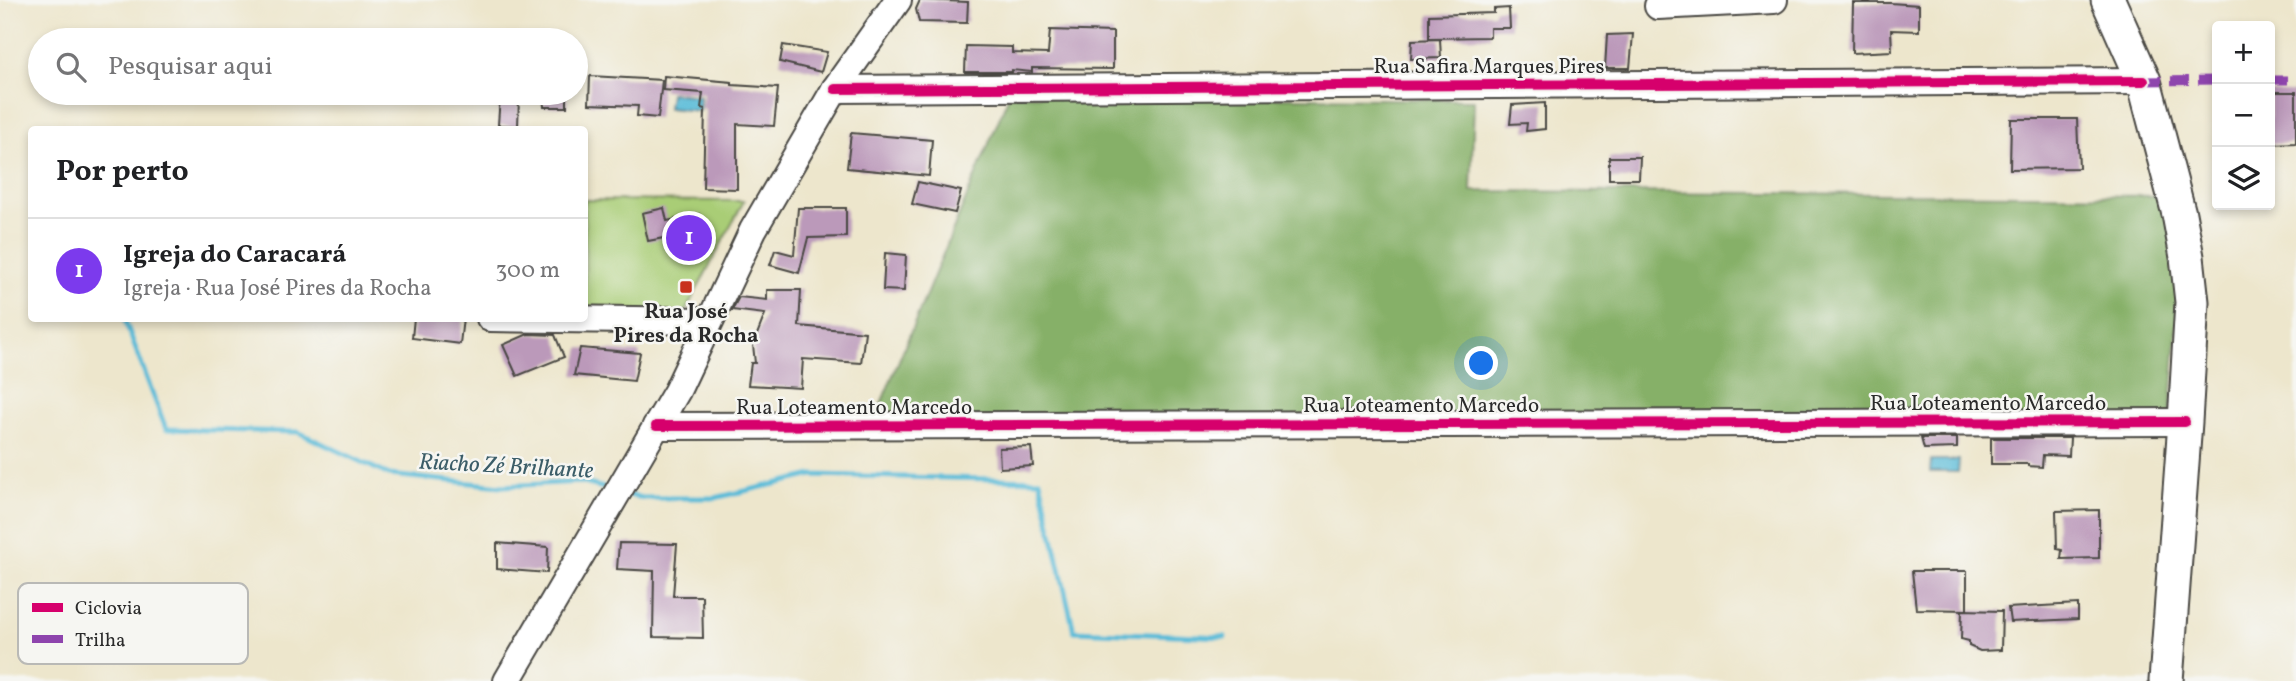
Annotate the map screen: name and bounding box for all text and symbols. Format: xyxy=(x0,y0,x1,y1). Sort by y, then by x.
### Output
map controls xyxy=(2212,21,2275,210)
button: + xyxy=(2212,21,2275,84)
search box xyxy=(28,28,588,105)
icon: search xyxy=(52,48,90,86)
text: Pesquisar aqui xyxy=(108,49,273,85)
street label: Rua Safira Marques Pires xyxy=(1373,53,1605,82)
button: − xyxy=(2212,84,2275,147)
button: layers xyxy=(2212,147,2275,210)
text: Por perto xyxy=(56,151,189,193)
pin: 1 xyxy=(666,212,712,264)
text: Igreja do Caracará xyxy=(123,237,347,273)
text: 1 xyxy=(74,255,84,287)
text: 300 m xyxy=(496,255,560,287)
text: Igreja · Rua José Pires da Rocha xyxy=(123,273,432,305)
marker: Rua José Pires da Rocha xyxy=(678,279,694,295)
place label: Rua José Pires da Rocha xyxy=(614,298,758,351)
your location xyxy=(1464,346,1498,380)
street label: Rua Loteamento Marcedo xyxy=(1870,390,2106,419)
street label: Rua Loteamento Marcedo xyxy=(1303,392,1539,421)
street label: Rua Loteamento Marcedo xyxy=(736,394,972,423)
water label: Riacho Zé Brilhante xyxy=(418,446,595,488)
legend xyxy=(18,583,248,664)
text: Ciclovia xyxy=(75,596,142,622)
text: Trilha xyxy=(75,628,126,654)

